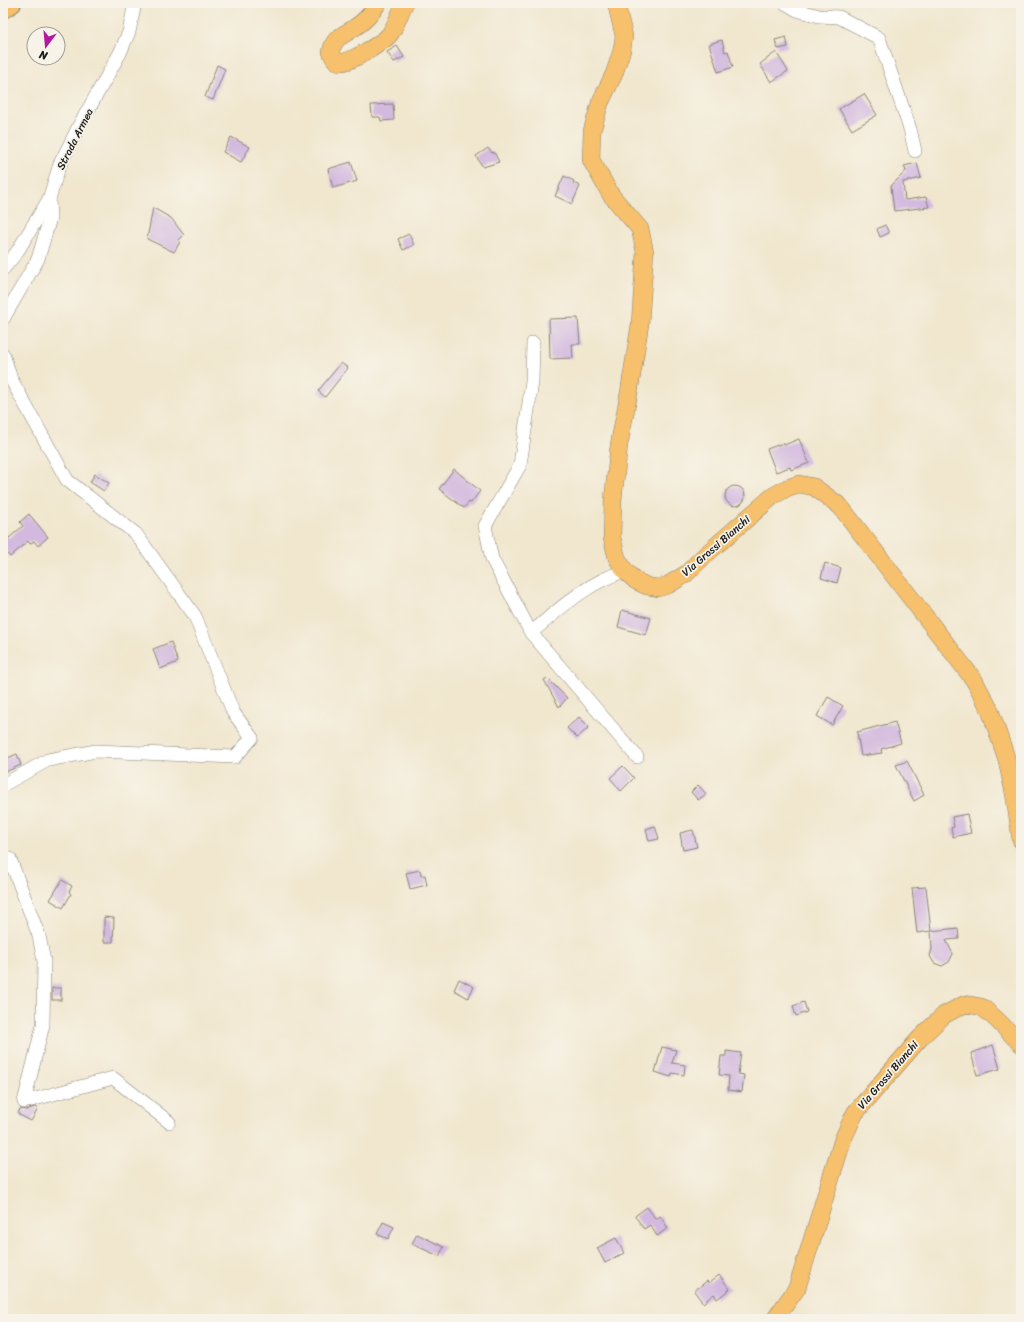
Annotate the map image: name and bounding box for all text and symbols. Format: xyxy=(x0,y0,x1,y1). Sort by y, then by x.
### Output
north arrow xyxy=(26,26,66,66)
text: N xyxy=(37,45,51,66)
street label: Strada Armea xyxy=(51,104,99,173)
street label: Via Grossi Bianchi xyxy=(677,510,755,581)
street label: Via Grossi Bianchi xyxy=(853,1036,924,1114)

